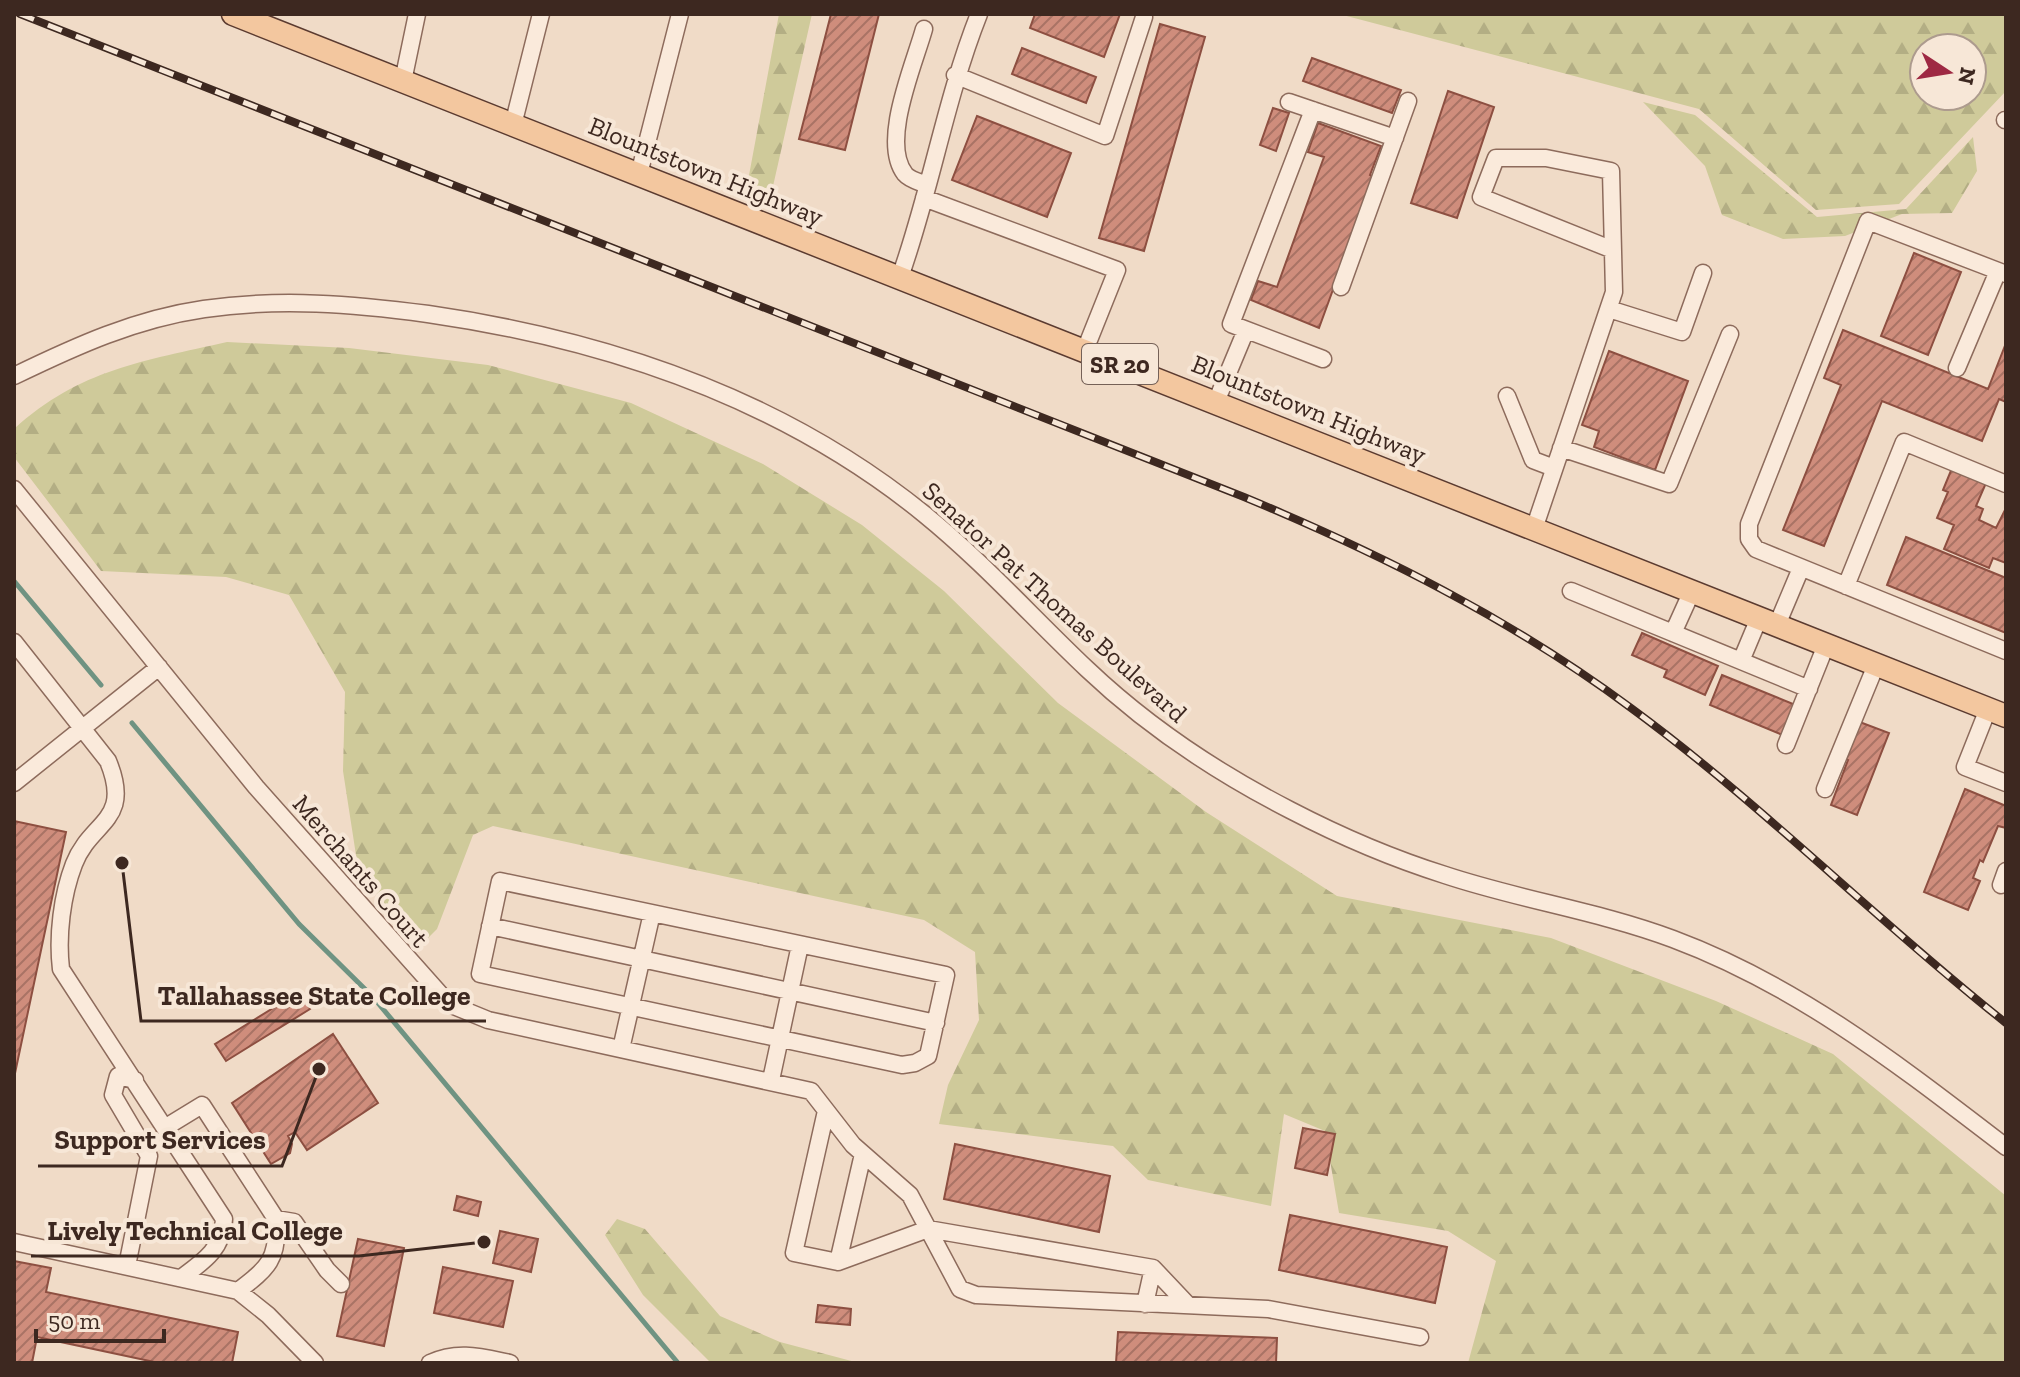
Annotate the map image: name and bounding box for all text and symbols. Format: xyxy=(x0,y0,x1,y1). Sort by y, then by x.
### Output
north arrow xyxy=(1908,32,1988,112)
text: N xyxy=(1952,65,1982,87)
street label: Blountstown Highway xyxy=(584,109,829,233)
road number: SR 20 xyxy=(1082,344,1158,384)
street label: Blountstown Highway xyxy=(1187,347,1432,471)
street label: Senator Pat Thomas Boulevard xyxy=(916,475,1194,729)
street label: Merchants Court xyxy=(286,788,436,954)
callout: Tallahassee State College xyxy=(141,969,486,1021)
text: Tallahassee State College xyxy=(158,979,471,1012)
callout: Support Services xyxy=(38,1114,282,1166)
text: Support Services xyxy=(54,1123,266,1156)
callout: Lively Technical College xyxy=(31,1204,359,1256)
text: Lively Technical College xyxy=(47,1214,343,1247)
scale bar xyxy=(36,1293,164,1343)
text: 50 m xyxy=(48,1306,101,1335)

